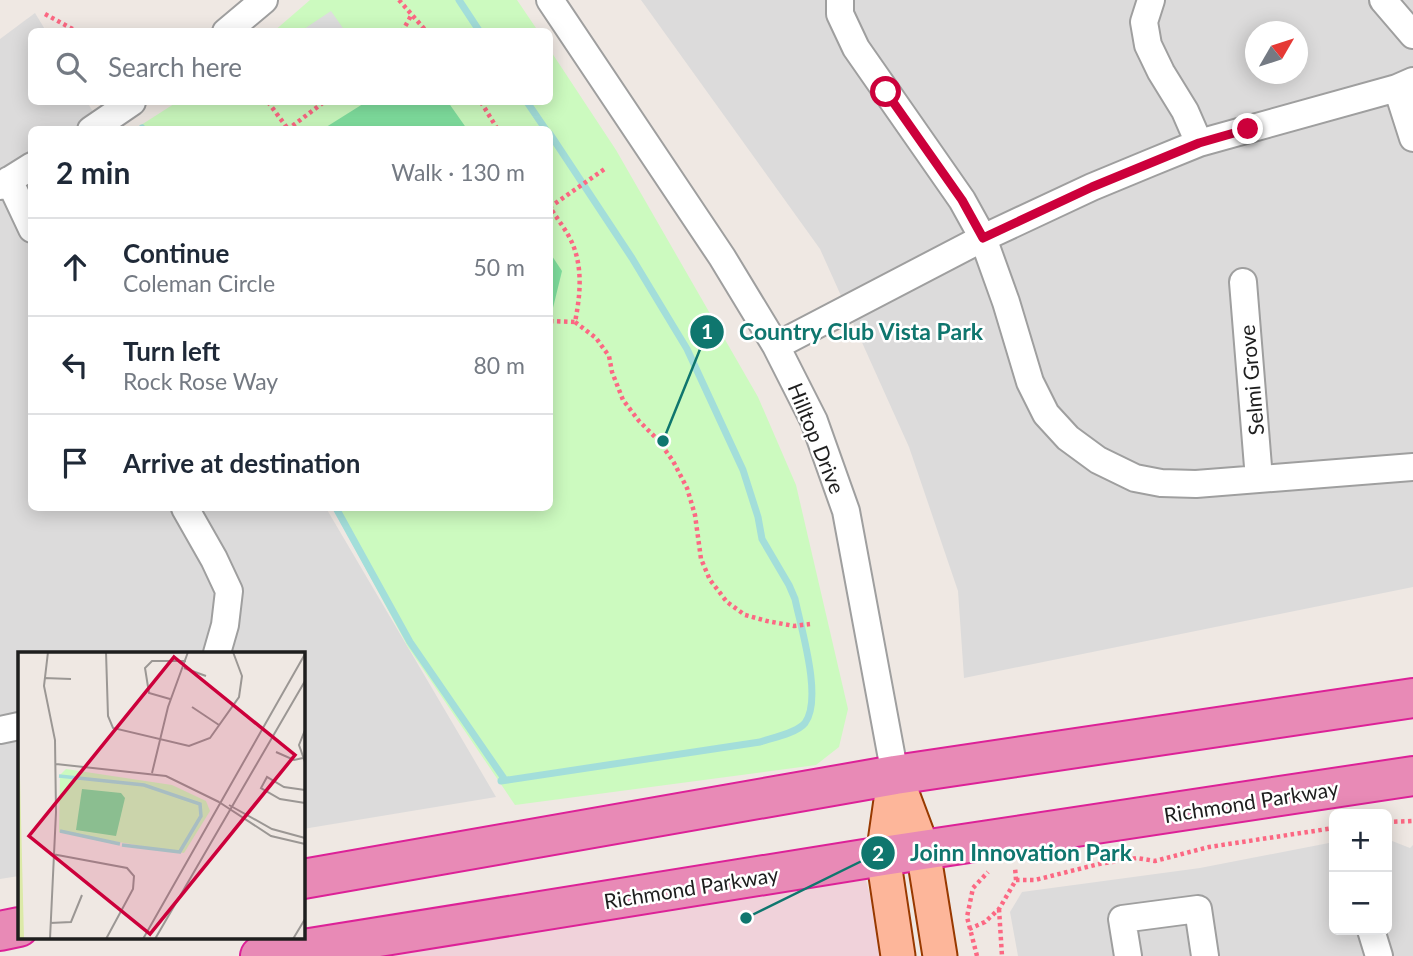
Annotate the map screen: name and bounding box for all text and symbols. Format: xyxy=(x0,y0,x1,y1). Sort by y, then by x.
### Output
north arrow xyxy=(1245,21,1308,84)
search box xyxy=(28,28,553,105)
icon: search xyxy=(52,48,90,86)
text: Search here xyxy=(108,51,242,83)
route start xyxy=(870,76,901,107)
route end xyxy=(1232,113,1263,144)
text: 2 min xyxy=(56,154,130,190)
text: Walk · 130 m xyxy=(391,158,525,186)
text: Continue xyxy=(123,237,229,269)
icon: ahead xyxy=(56,248,94,286)
text: 50 m xyxy=(474,253,525,281)
text: Coleman Circle xyxy=(123,269,275,297)
callout: Country Club Vista Park xyxy=(689,310,998,354)
text: Country Club Vista Park xyxy=(739,317,984,345)
text: 1 xyxy=(701,318,713,343)
street label: Selmi Grove xyxy=(1234,324,1268,436)
text: Turn left xyxy=(123,335,220,367)
icon: left xyxy=(56,346,94,384)
text: 80 m xyxy=(474,351,525,379)
text: Rock Rose Way xyxy=(123,367,278,395)
street label: Hilltop Drive xyxy=(783,379,851,497)
icon: arrive xyxy=(56,444,94,482)
text: Arrive at destination xyxy=(123,447,360,479)
inset map xyxy=(18,652,304,939)
street label: Richmond Parkway xyxy=(1162,775,1340,827)
map controls xyxy=(1329,809,1392,935)
button: + xyxy=(1329,809,1392,872)
callout: Joinn Innovation Park xyxy=(861,831,1145,875)
text: Joinn Innovation Park xyxy=(910,838,1133,866)
text: 2 xyxy=(872,840,884,865)
street label: Richmond Parkway xyxy=(602,861,780,913)
button: − xyxy=(1329,872,1392,935)

